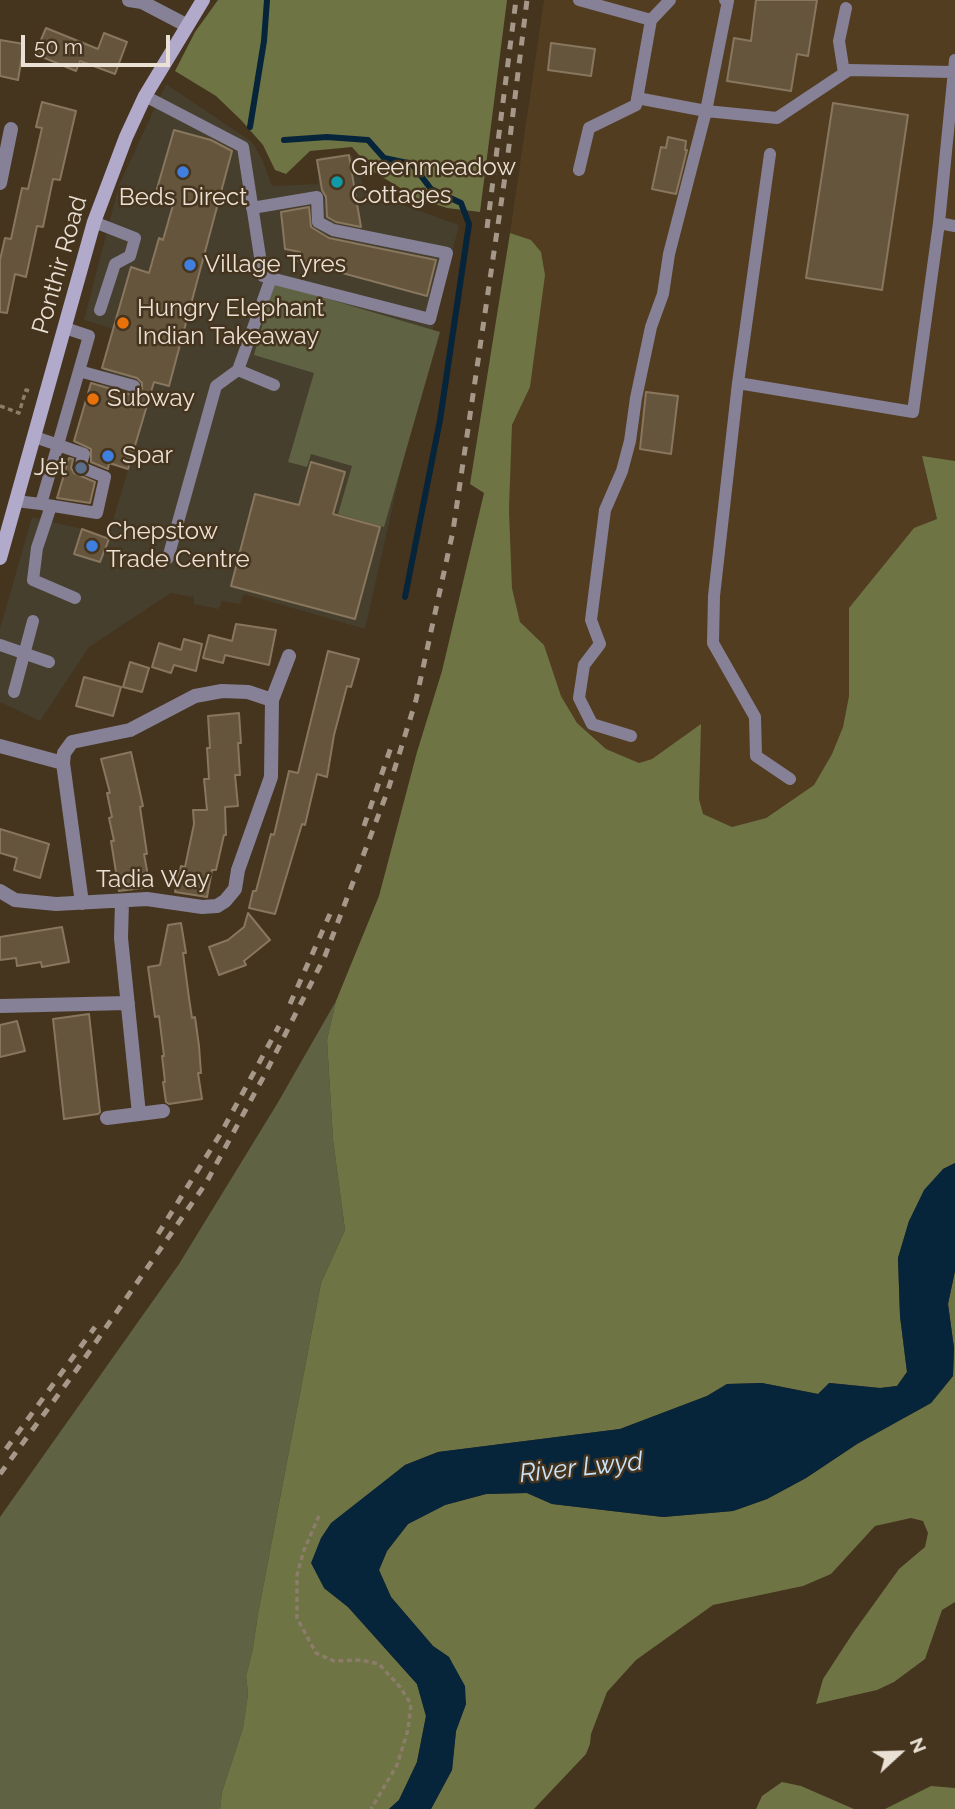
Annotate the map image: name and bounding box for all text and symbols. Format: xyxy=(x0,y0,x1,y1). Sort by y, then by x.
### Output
scale bar xyxy=(24,21,173,65)
text: 50 m xyxy=(34,34,83,59)
place label: Greenmeadow Cottages xyxy=(351,154,516,210)
marker: Beds Direct xyxy=(175,164,191,180)
marker: Greenmeadow Cottages xyxy=(329,174,345,190)
place label: Beds Direct xyxy=(119,184,247,212)
street label: Ponthir Road xyxy=(27,193,93,337)
place label: Village Tyres xyxy=(204,251,346,279)
marker: Village Tyres xyxy=(182,257,198,273)
place label: Hungry Elephant Indian Takeaway xyxy=(137,295,324,351)
marker: Hungry Elephant Indian Takeaway xyxy=(115,315,131,331)
place label: Subway xyxy=(107,385,195,413)
marker: Subway xyxy=(85,391,101,407)
place label: Spar xyxy=(122,442,173,470)
marker: Spar xyxy=(100,448,116,464)
place label: Jet xyxy=(34,454,67,482)
marker: Jet xyxy=(73,460,89,476)
place label: Chepstow Trade Centre xyxy=(106,518,250,574)
marker: Chepstow Trade Centre xyxy=(84,538,100,554)
street label: Tadia Way xyxy=(96,866,210,894)
water label: River Lwyd xyxy=(518,1446,644,1490)
north arrow xyxy=(864,1718,934,1788)
text: N xyxy=(906,1734,931,1756)

